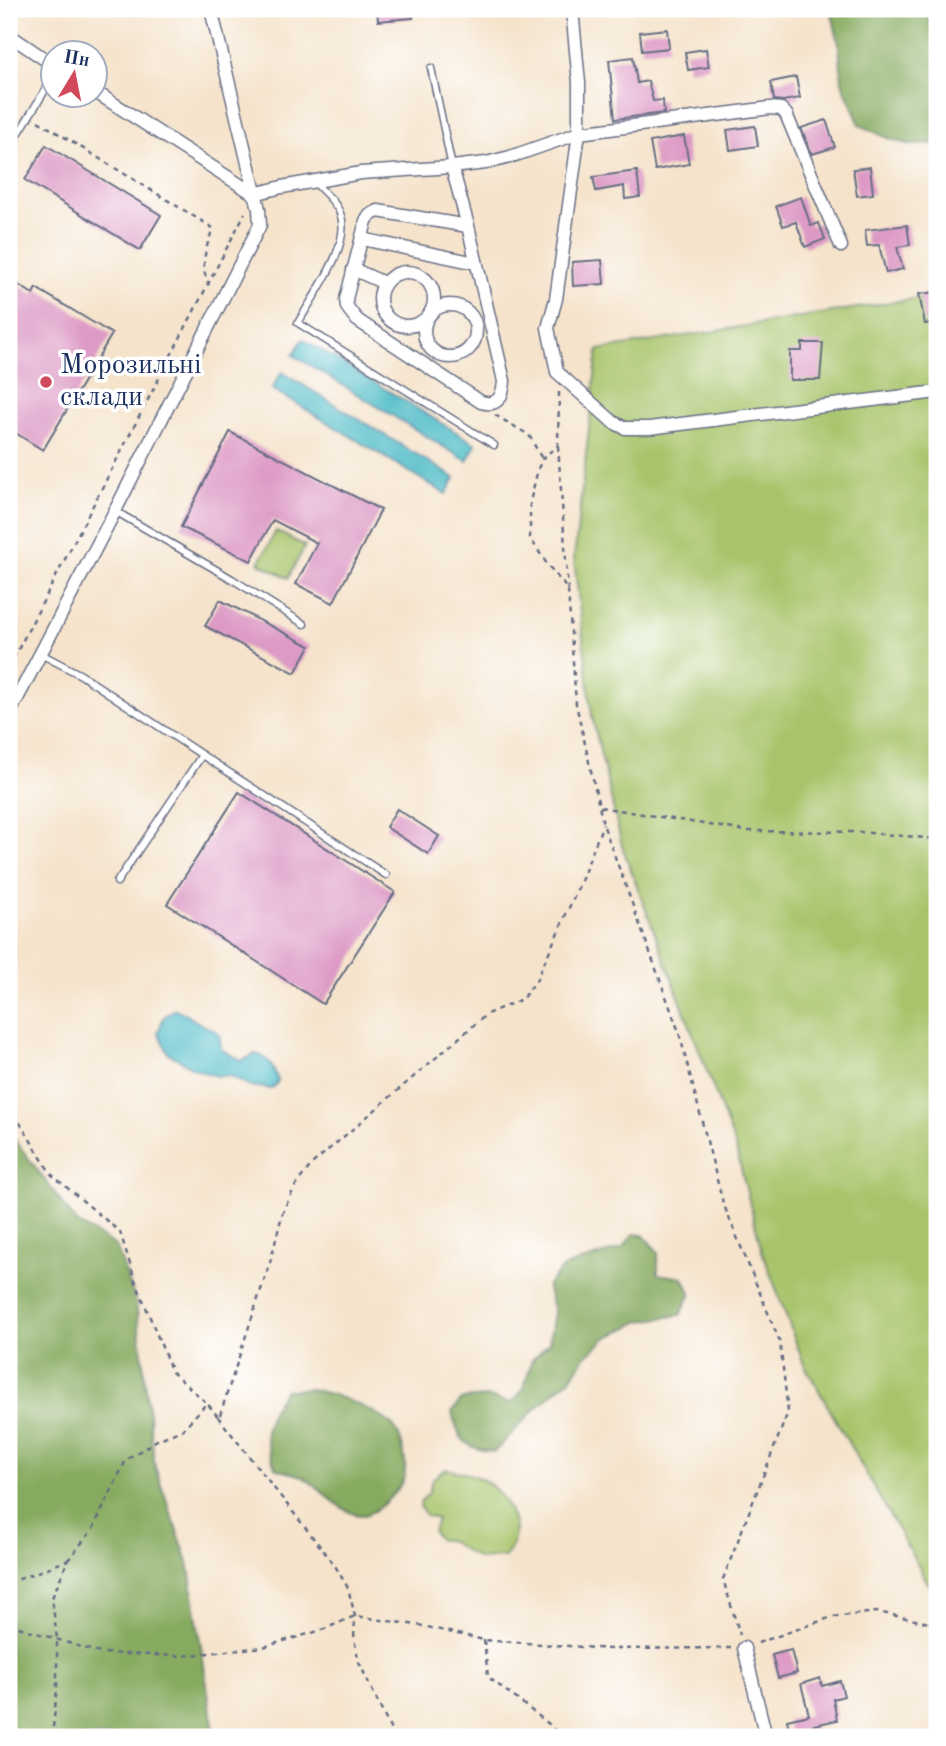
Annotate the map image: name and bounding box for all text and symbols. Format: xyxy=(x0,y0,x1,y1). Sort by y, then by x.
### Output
north arrow xyxy=(38,38,108,108)
text: Пн xyxy=(62,48,91,71)
place label: Морозильні склади xyxy=(60,352,202,412)
marker: Морозильні склади xyxy=(38,374,54,390)

